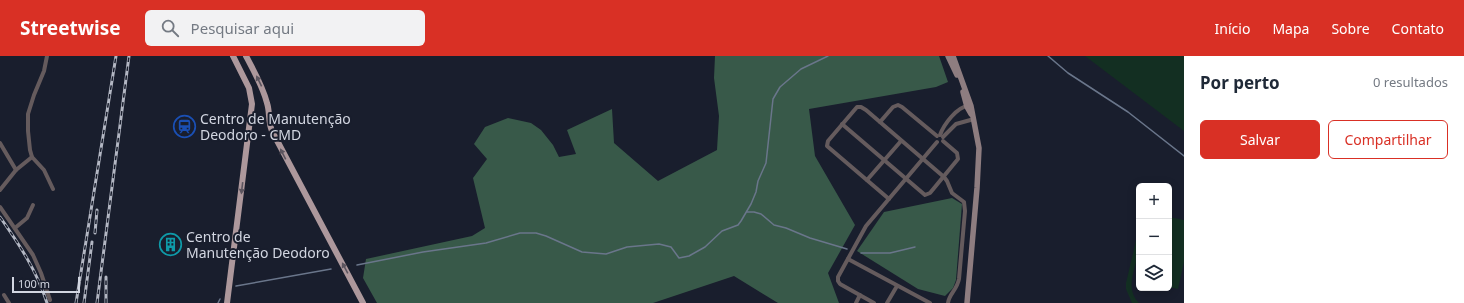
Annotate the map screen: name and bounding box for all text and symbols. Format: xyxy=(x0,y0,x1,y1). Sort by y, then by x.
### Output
search box xyxy=(145,10,425,46)
text: Streetwise xyxy=(20,15,121,41)
icon: search xyxy=(159,17,181,39)
text: Pesquisar aqui xyxy=(191,18,294,38)
text: Início xyxy=(1215,19,1250,38)
text: Mapa xyxy=(1272,19,1309,38)
text: Sobre xyxy=(1331,19,1370,38)
text: Contato xyxy=(1392,19,1444,38)
text: Por perto xyxy=(1200,71,1280,94)
text: 0 resultados xyxy=(1373,73,1448,91)
one-way arrow xyxy=(256,76,262,87)
place label: Centro de Manutenção Deodoro - CMD xyxy=(200,109,351,144)
station icon: Centro de Manutenção Deodoro - CMD xyxy=(171,114,197,140)
button: Salvar xyxy=(1200,120,1320,159)
button: Compartilhar xyxy=(1328,120,1448,159)
one-way arrow xyxy=(280,148,287,160)
one-way arrow xyxy=(239,182,245,194)
map controls xyxy=(1136,183,1172,291)
button: + xyxy=(1136,183,1172,219)
button: − xyxy=(1136,219,1172,255)
place label: Centro de Manutenção Deodoro xyxy=(186,227,330,262)
building icon: Centro de Manutenção Deodoro xyxy=(158,232,184,258)
button: layers xyxy=(1136,255,1172,291)
one-way arrow xyxy=(342,262,348,274)
scale bar xyxy=(12,275,80,294)
text: 100 m xyxy=(18,276,50,291)

